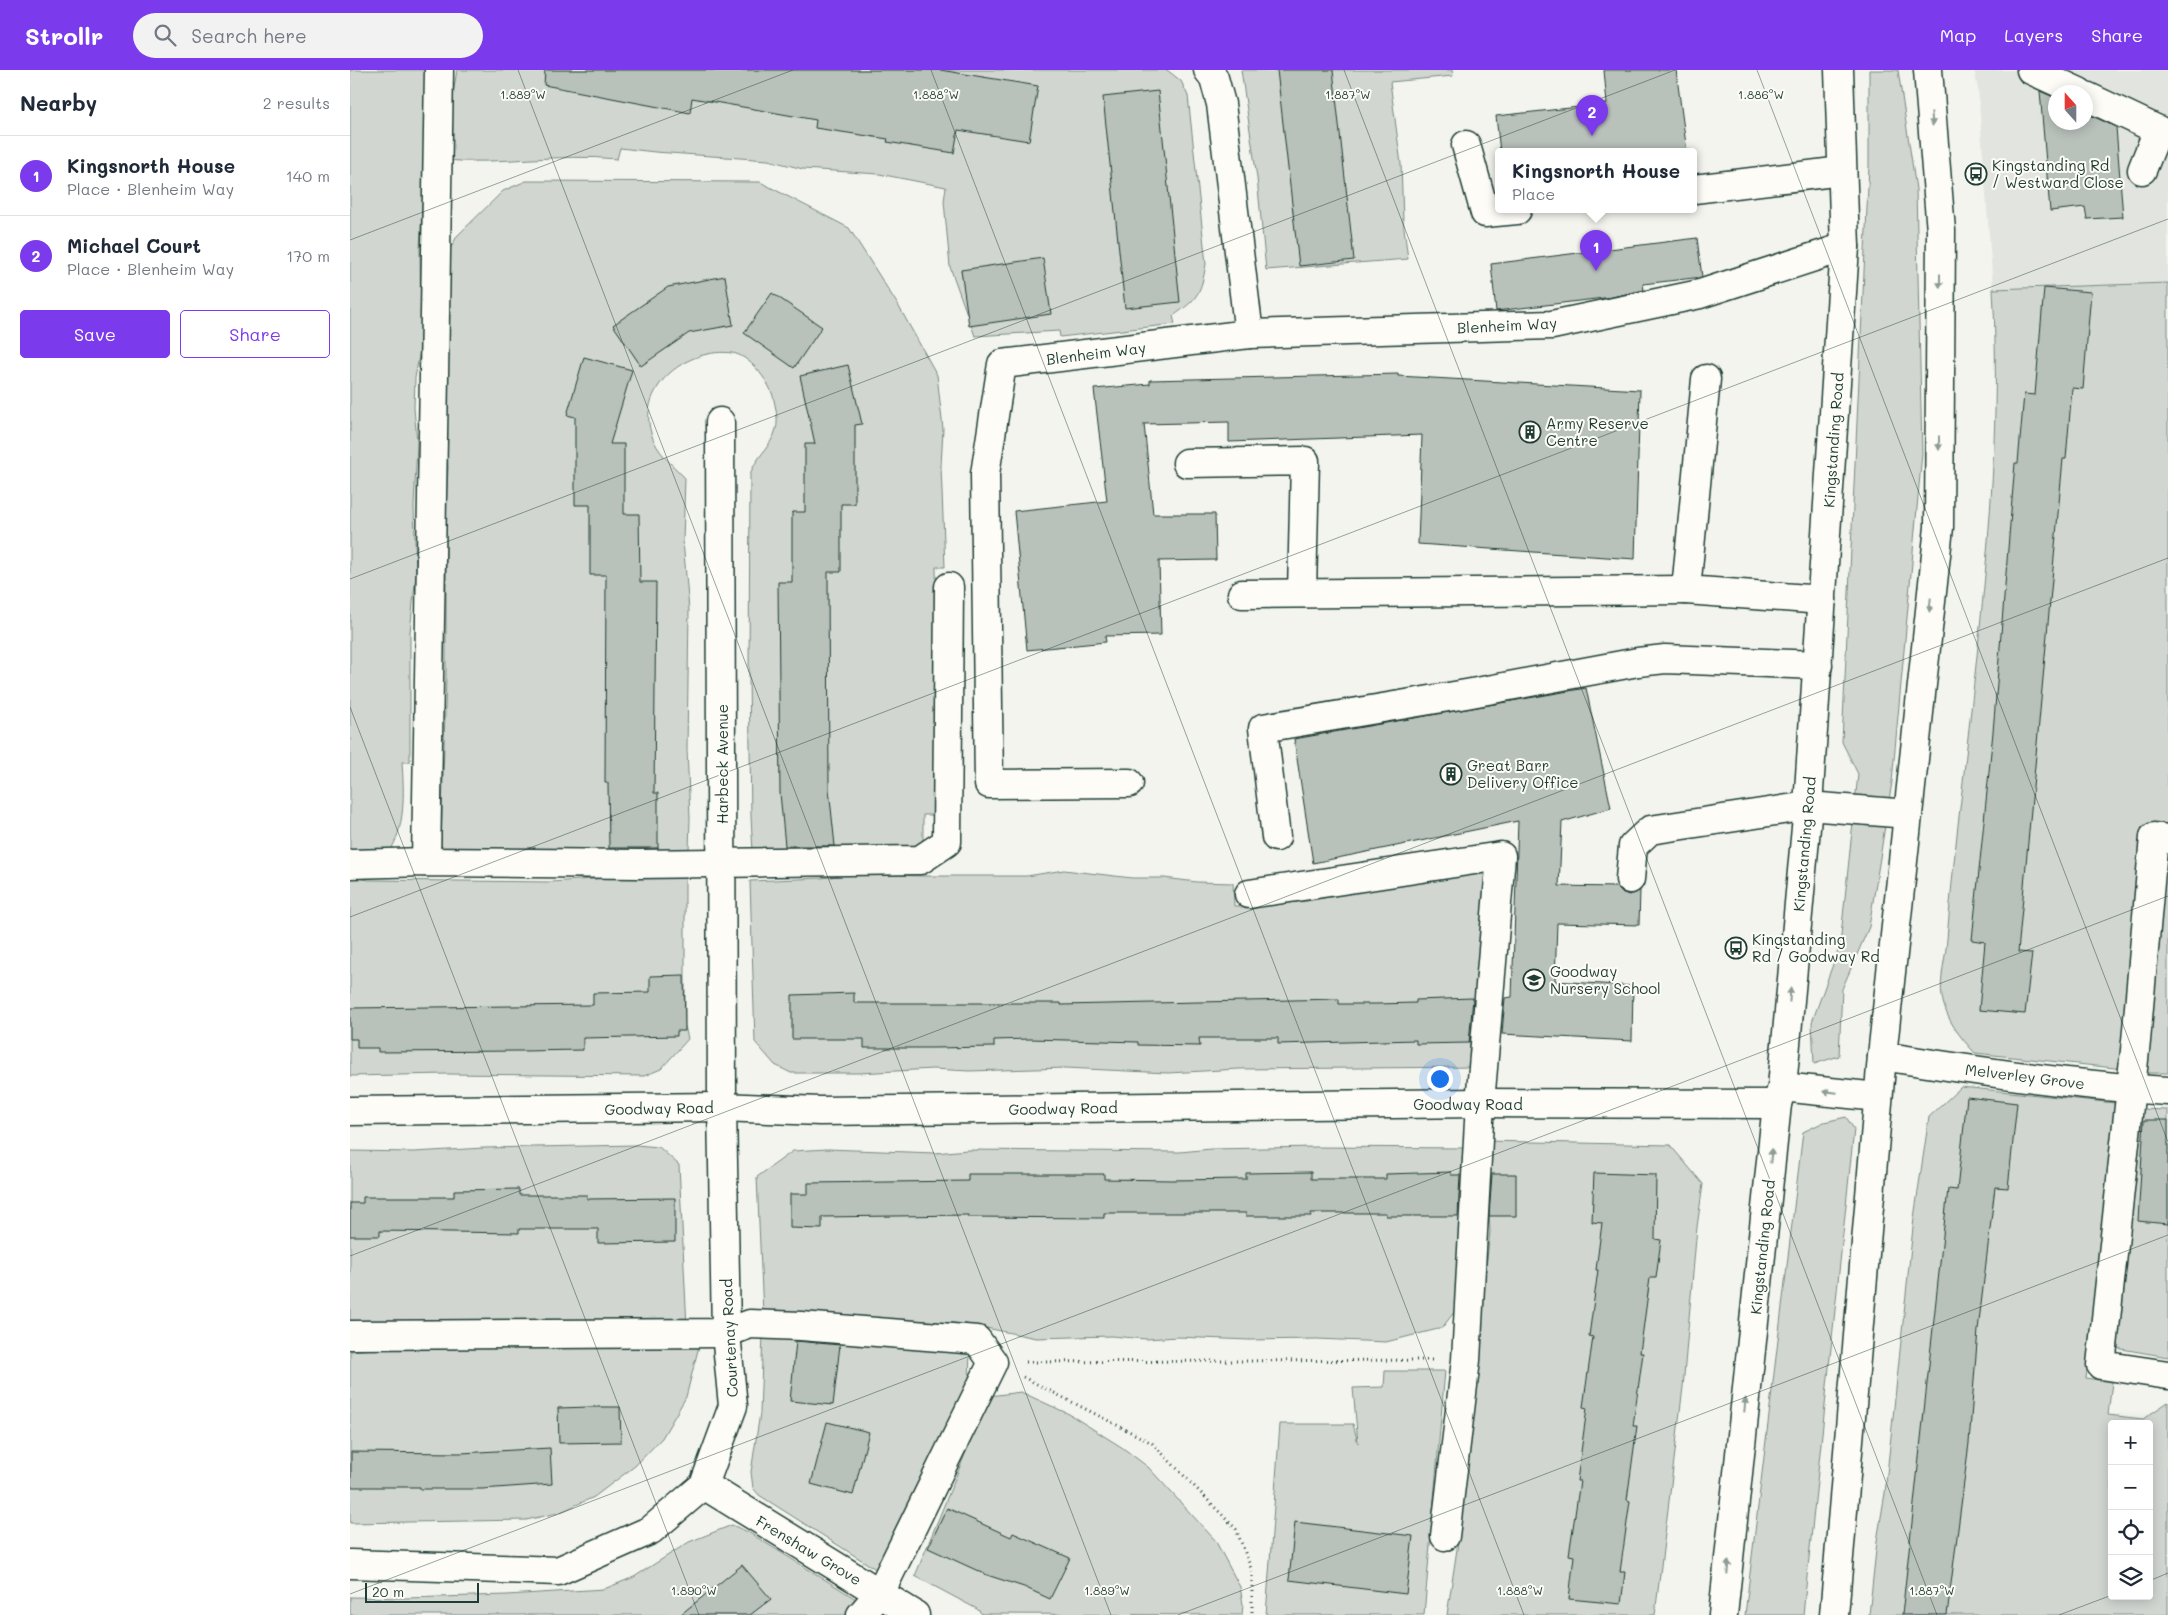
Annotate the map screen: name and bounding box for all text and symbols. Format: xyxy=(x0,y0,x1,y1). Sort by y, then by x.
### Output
search box xyxy=(133,13,483,58)
text: Strollr xyxy=(25,20,103,51)
icon: search xyxy=(151,21,179,49)
text: Search here xyxy=(191,23,307,48)
text: Map xyxy=(1940,23,1976,47)
text: Layers xyxy=(2004,23,2063,47)
text: Share xyxy=(2091,23,2143,47)
north arrow xyxy=(2048,85,2093,130)
text: 1.889°W xyxy=(500,86,546,102)
text: 1.888°W xyxy=(913,86,959,102)
text: 1.887°W xyxy=(1325,86,1371,102)
text: 1.886°W xyxy=(1738,86,1784,102)
text: Nearby xyxy=(20,89,97,116)
text: 2 results xyxy=(263,92,330,113)
pin: 2 xyxy=(1576,95,1608,136)
one-way arrow xyxy=(1928,111,1936,127)
popup xyxy=(1495,148,1697,213)
text: Kingsnorth House xyxy=(67,153,235,178)
place label: Kingstanding Rd / Westward Close xyxy=(1992,155,2124,192)
text: Kingsnorth House xyxy=(1512,158,1680,183)
bus stop icon: Kingstanding Rd / Westward Close xyxy=(1964,162,1988,186)
text: 1 xyxy=(32,165,40,186)
text: 140 m xyxy=(286,165,330,186)
text: Place · Blenheim Way xyxy=(67,178,234,199)
text: Place xyxy=(1512,183,1555,204)
pin: 1 xyxy=(1580,230,1612,271)
text: Michael Court xyxy=(67,233,201,258)
text: 2 xyxy=(32,245,40,266)
text: 170 m xyxy=(286,245,330,266)
text: Place · Blenheim Way xyxy=(67,258,234,279)
one-way arrow xyxy=(1936,273,1944,289)
button: Save xyxy=(20,310,170,358)
button: Share xyxy=(180,310,330,358)
street label: Blenheim Way xyxy=(1456,312,1558,338)
street label: Blenheim Way xyxy=(1045,337,1147,369)
street label: Kingstanding Road xyxy=(1818,372,1848,508)
place label: Army Reserve Centre xyxy=(1546,413,1649,450)
building icon: Army Reserve Centre xyxy=(1518,420,1542,444)
one-way arrow xyxy=(1935,435,1943,451)
one-way arrow xyxy=(1926,598,1934,614)
street label: Harbeck Avenue xyxy=(712,704,732,824)
place label: Great Barr Delivery Office xyxy=(1467,755,1579,792)
building icon: Great Barr Delivery Office xyxy=(1439,762,1463,786)
street label: Kingstanding Road xyxy=(1788,776,1820,912)
place label: Kingstanding Rd / Goodway Rd xyxy=(1752,929,1880,966)
bus stop icon: Kingstanding Rd / Goodway Rd xyxy=(1724,936,1748,960)
place label: Goodway Nursery School xyxy=(1550,961,1661,998)
school or university icon: Goodway Nursery School xyxy=(1522,968,1546,992)
one-way arrow xyxy=(1786,987,1794,1003)
street label: Melverley Grove xyxy=(1964,1059,2086,1093)
your location xyxy=(1427,1066,1453,1092)
one-way arrow xyxy=(1821,1088,1837,1096)
street label: Goodway Road xyxy=(1413,1094,1523,1114)
street label: Goodway Road xyxy=(604,1097,714,1119)
street label: Goodway Road xyxy=(1008,1097,1118,1119)
one-way arrow xyxy=(1768,1148,1776,1164)
street label: Kingstanding Road xyxy=(1745,1179,1779,1315)
street label: Courtenay Road xyxy=(716,1278,742,1398)
one-way arrow xyxy=(1741,1397,1749,1413)
map controls xyxy=(2108,1420,2153,1600)
button: + xyxy=(2108,1420,2153,1465)
button: − xyxy=(2108,1465,2153,1510)
button: locate xyxy=(2108,1510,2153,1555)
street label: Frenshaw Grove xyxy=(752,1511,866,1589)
button: layers xyxy=(2108,1555,2153,1600)
one-way arrow xyxy=(1724,1558,1732,1574)
scale bar xyxy=(365,1580,479,1603)
text: 20 m xyxy=(372,1582,404,1601)
text: 1.890°W xyxy=(671,1582,717,1598)
text: 1.889°W xyxy=(1084,1582,1130,1598)
text: 1.888°W xyxy=(1497,1582,1543,1598)
text: 1.887°W xyxy=(1909,1582,1955,1598)

